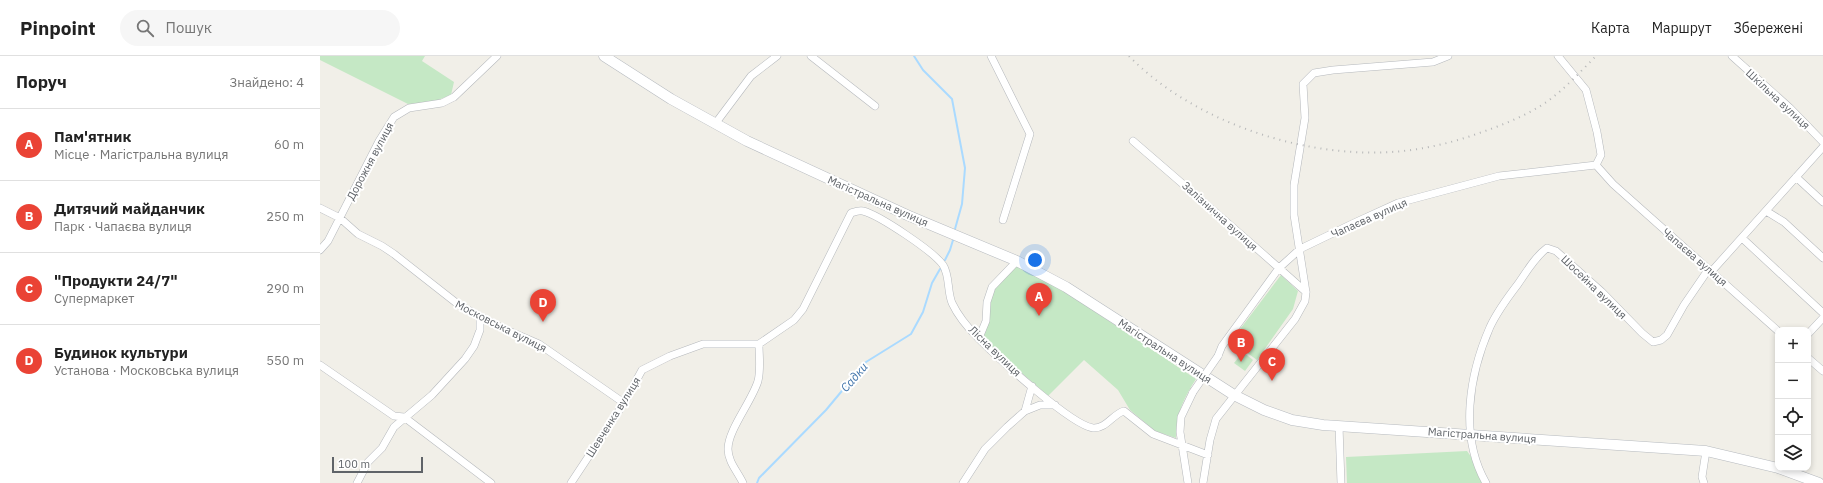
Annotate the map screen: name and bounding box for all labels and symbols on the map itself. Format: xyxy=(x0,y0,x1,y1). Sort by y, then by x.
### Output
street label: Шкільна вулиця xyxy=(1743,66,1813,132)
street label: Дорожня вулиця xyxy=(344,120,396,202)
street label: Магістральна вулиця xyxy=(825,172,931,230)
street label: Залізнична вулиця xyxy=(1179,178,1261,254)
street label: Чапаєва вулиця xyxy=(1329,195,1409,241)
street label: Чапаєва вулиця xyxy=(1660,225,1730,289)
your location xyxy=(1025,250,1045,270)
street label: Шосейна вулиця xyxy=(1558,252,1630,322)
pin: A xyxy=(1026,283,1052,316)
pin: D xyxy=(530,289,556,322)
street label: Московська вулиця xyxy=(453,297,549,355)
street label: Магістральна вулиця xyxy=(1116,315,1214,387)
street label: Лісна вулиця xyxy=(966,323,1024,379)
pin: B xyxy=(1228,329,1254,362)
pin: C xyxy=(1259,348,1285,381)
water label: Садки xyxy=(837,359,871,395)
street label: Шевченка вулиця xyxy=(583,374,643,460)
street label: Магістральна вулиця xyxy=(1427,424,1537,446)
scale bar xyxy=(332,455,423,474)

